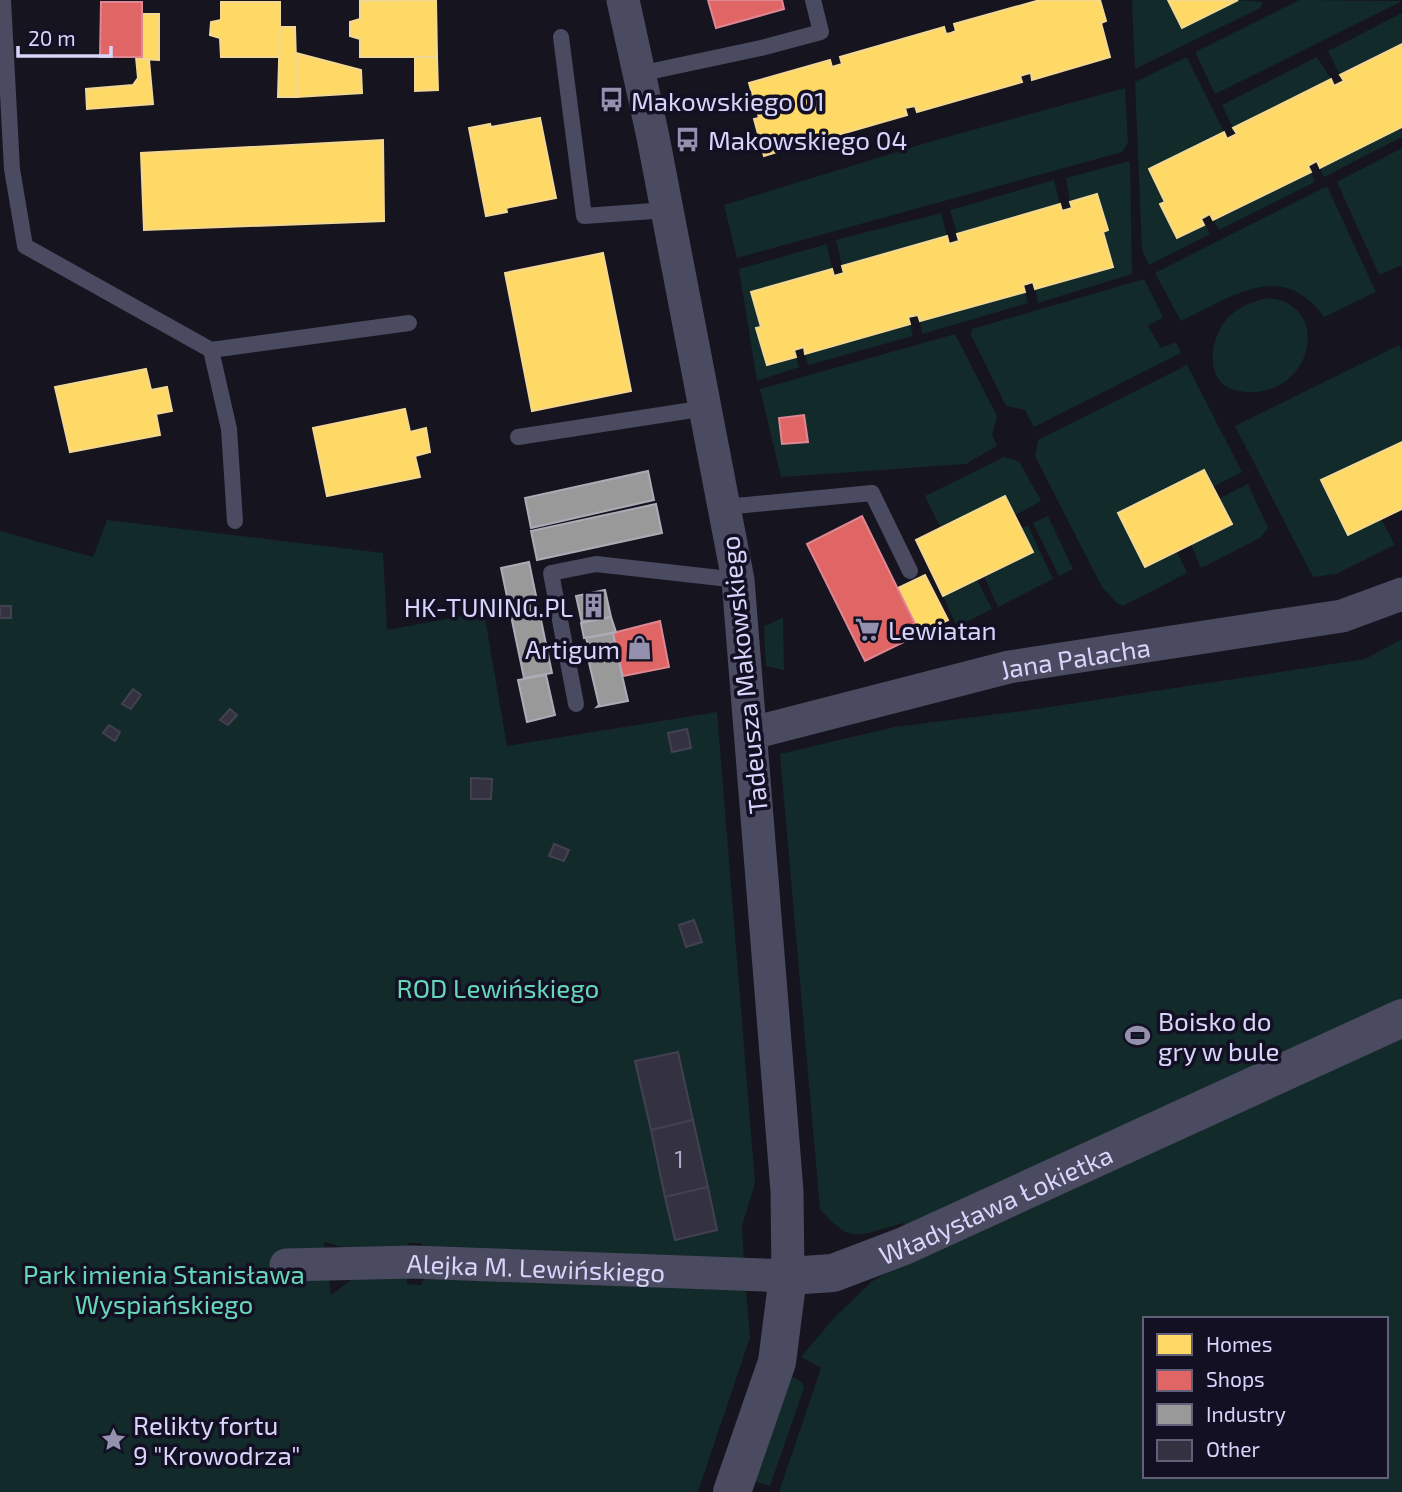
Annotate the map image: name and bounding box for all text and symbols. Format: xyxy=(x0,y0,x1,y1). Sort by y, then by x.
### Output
scale bar xyxy=(18,14,110,58)
text: 20 m xyxy=(28,25,76,50)
place label: Makowskiego 01 xyxy=(631,85,825,116)
bus stop icon: Makowskiego 01 xyxy=(597,86,625,114)
place label: Makowskiego 04 xyxy=(708,124,908,155)
bus stop icon: Makowskiego 04 xyxy=(674,125,702,153)
street label: Tadeusza Makowskiego xyxy=(713,535,773,815)
place label: HK-TUNING.PL xyxy=(404,591,573,622)
building icon: HK-TUNING.PL xyxy=(579,592,607,620)
place label: Lewiatan xyxy=(888,614,997,645)
supermarket icon: Lewiatan xyxy=(854,615,882,643)
street label: Jana Palacha xyxy=(996,630,1152,684)
place label: Artigum xyxy=(525,633,620,664)
shop icon: Artigum xyxy=(626,634,654,662)
park label: ROD Lewińskiego xyxy=(397,972,599,1003)
place label: Boisko do gry w bule xyxy=(1158,1005,1279,1066)
sports icon: Boisko do gry w bule xyxy=(1124,1021,1152,1049)
street label: Władysława Łokietka xyxy=(874,1137,1117,1270)
house number: 1 xyxy=(674,1145,684,1173)
street label: Alejka M. Lewińskiego xyxy=(406,1246,666,1287)
park label: Park imienia Stanisława Wyspiańskiego xyxy=(23,1258,305,1319)
legend xyxy=(1143,1317,1388,1478)
text: Homes xyxy=(1206,1331,1272,1356)
text: Shops xyxy=(1206,1366,1265,1391)
text: Industry xyxy=(1206,1401,1286,1426)
place label: Relikty fortu 9 "Krowodrza" xyxy=(133,1409,301,1470)
place icon: Relikty fortu 9 "Krowodrza" xyxy=(99,1425,127,1453)
text: Other xyxy=(1206,1436,1261,1461)

